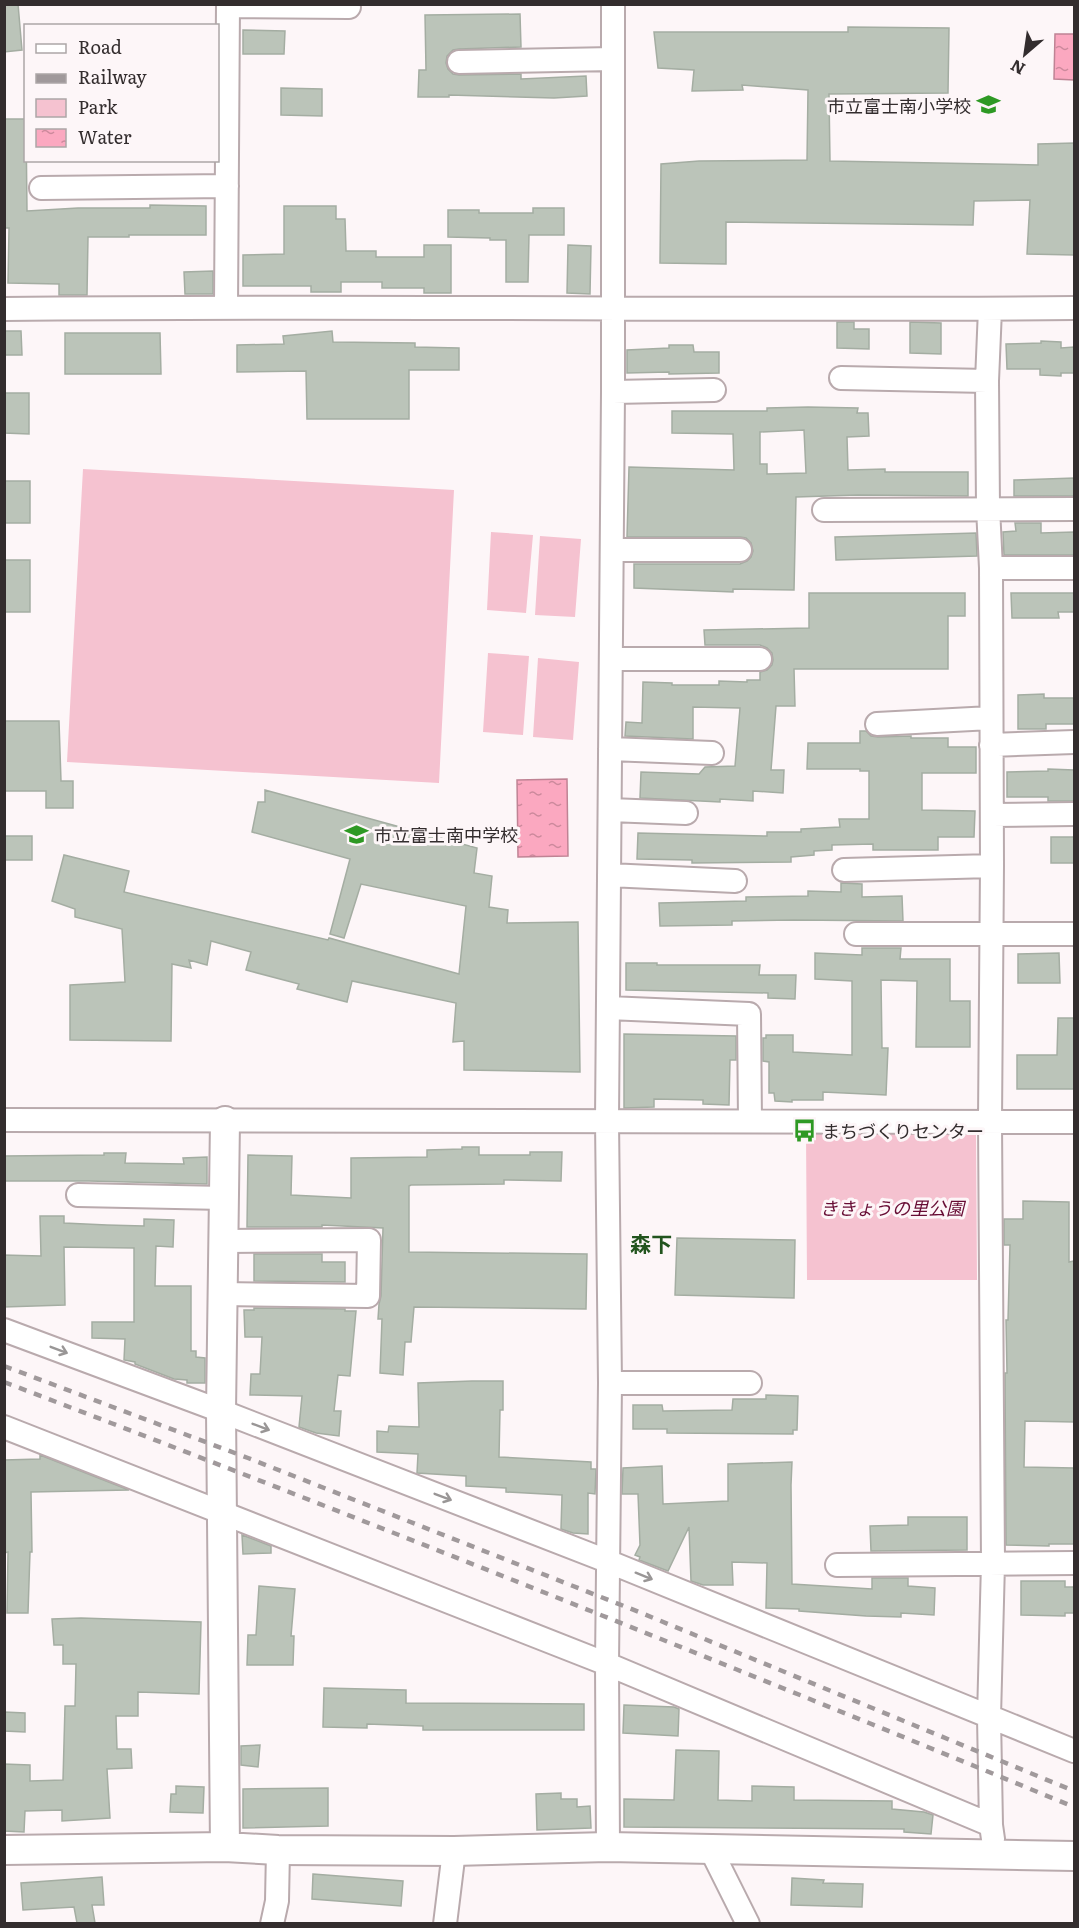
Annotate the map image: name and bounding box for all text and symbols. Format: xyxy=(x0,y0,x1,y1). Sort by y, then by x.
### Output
legend xyxy=(24,24,219,162)
north arrow xyxy=(995,24,1055,84)
text: Road xyxy=(78,33,122,60)
text: N xyxy=(1006,54,1029,82)
text: Railway xyxy=(78,63,147,90)
place label: 市立富士南小学校 xyxy=(827,92,971,119)
school or university icon: 市立富士南小学校 xyxy=(976,92,1002,118)
text: Park xyxy=(78,93,119,120)
text: Water xyxy=(78,123,132,150)
school or university icon: 市立富士南中学校 xyxy=(343,821,369,847)
place label: 市立富士南中学校 xyxy=(374,821,518,848)
bus stop icon: まちづくりセンター xyxy=(791,1117,817,1143)
place label: まちづくりセンター xyxy=(822,1117,984,1144)
park label: ききょうの里公園 xyxy=(820,1194,967,1221)
district label: 森下 xyxy=(630,1227,672,1258)
one-way arrow xyxy=(50,1346,68,1357)
one-way arrow xyxy=(252,1422,270,1433)
one-way arrow xyxy=(433,1492,452,1503)
one-way arrow xyxy=(635,1571,653,1582)

